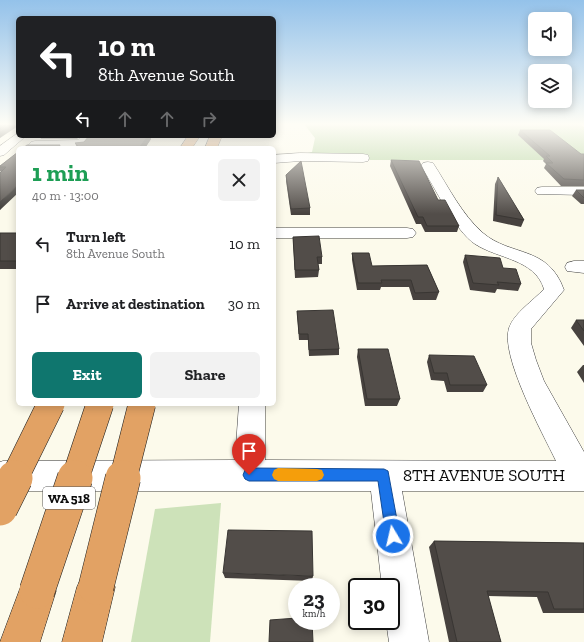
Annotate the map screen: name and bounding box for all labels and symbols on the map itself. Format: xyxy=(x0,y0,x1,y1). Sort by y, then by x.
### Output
pin xyxy=(232,434,266,475)
street label: 8TH AVENUE SOUTH xyxy=(403,465,565,485)
road number: WA 518 xyxy=(43,487,95,509)
position arrow xyxy=(372,515,414,557)
speed limit sign: 30 xyxy=(348,578,400,630)

